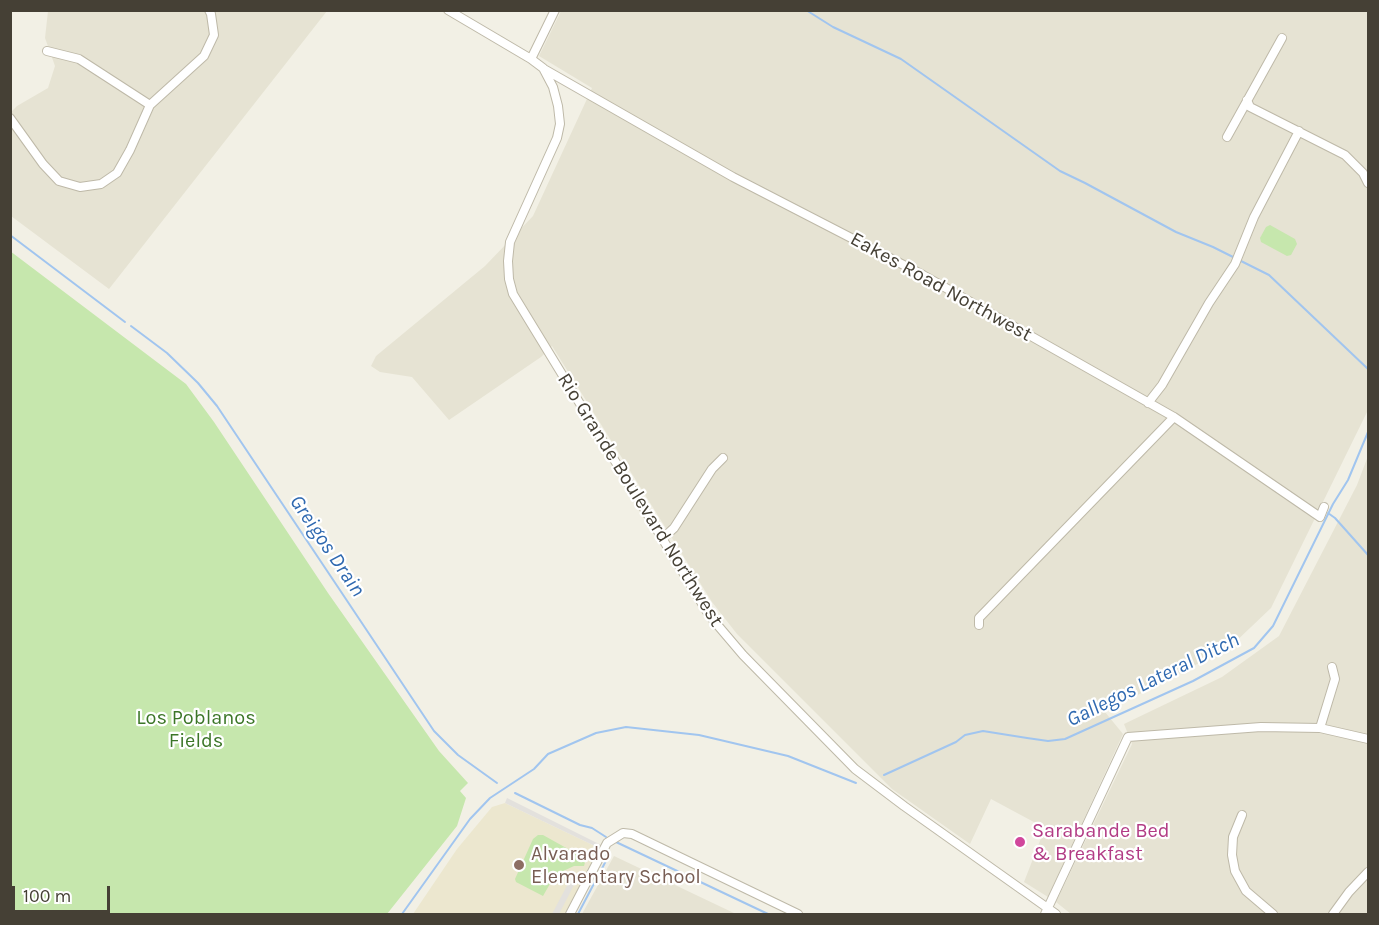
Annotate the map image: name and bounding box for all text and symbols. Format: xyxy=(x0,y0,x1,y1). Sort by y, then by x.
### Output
street label: Eakes Road Northwest xyxy=(846,227,1036,347)
street label: Rio Grande Boulevard Northwest xyxy=(552,369,728,631)
water label: Greigos Drain xyxy=(284,490,370,602)
water label: Gallegos Lateral Ditch xyxy=(1063,627,1243,733)
park label: Los Poblanos Fields xyxy=(136,706,256,753)
place label: Sarabande Bed & Breakfast xyxy=(1032,819,1170,866)
marker: Sarabande Bed & Breakfast xyxy=(1013,835,1027,849)
place label: Alvarado Elementary School xyxy=(531,842,701,889)
marker: Alvarado Elementary School xyxy=(512,858,526,872)
scale bar xyxy=(15,874,112,912)
text: 100 m xyxy=(23,885,71,907)

